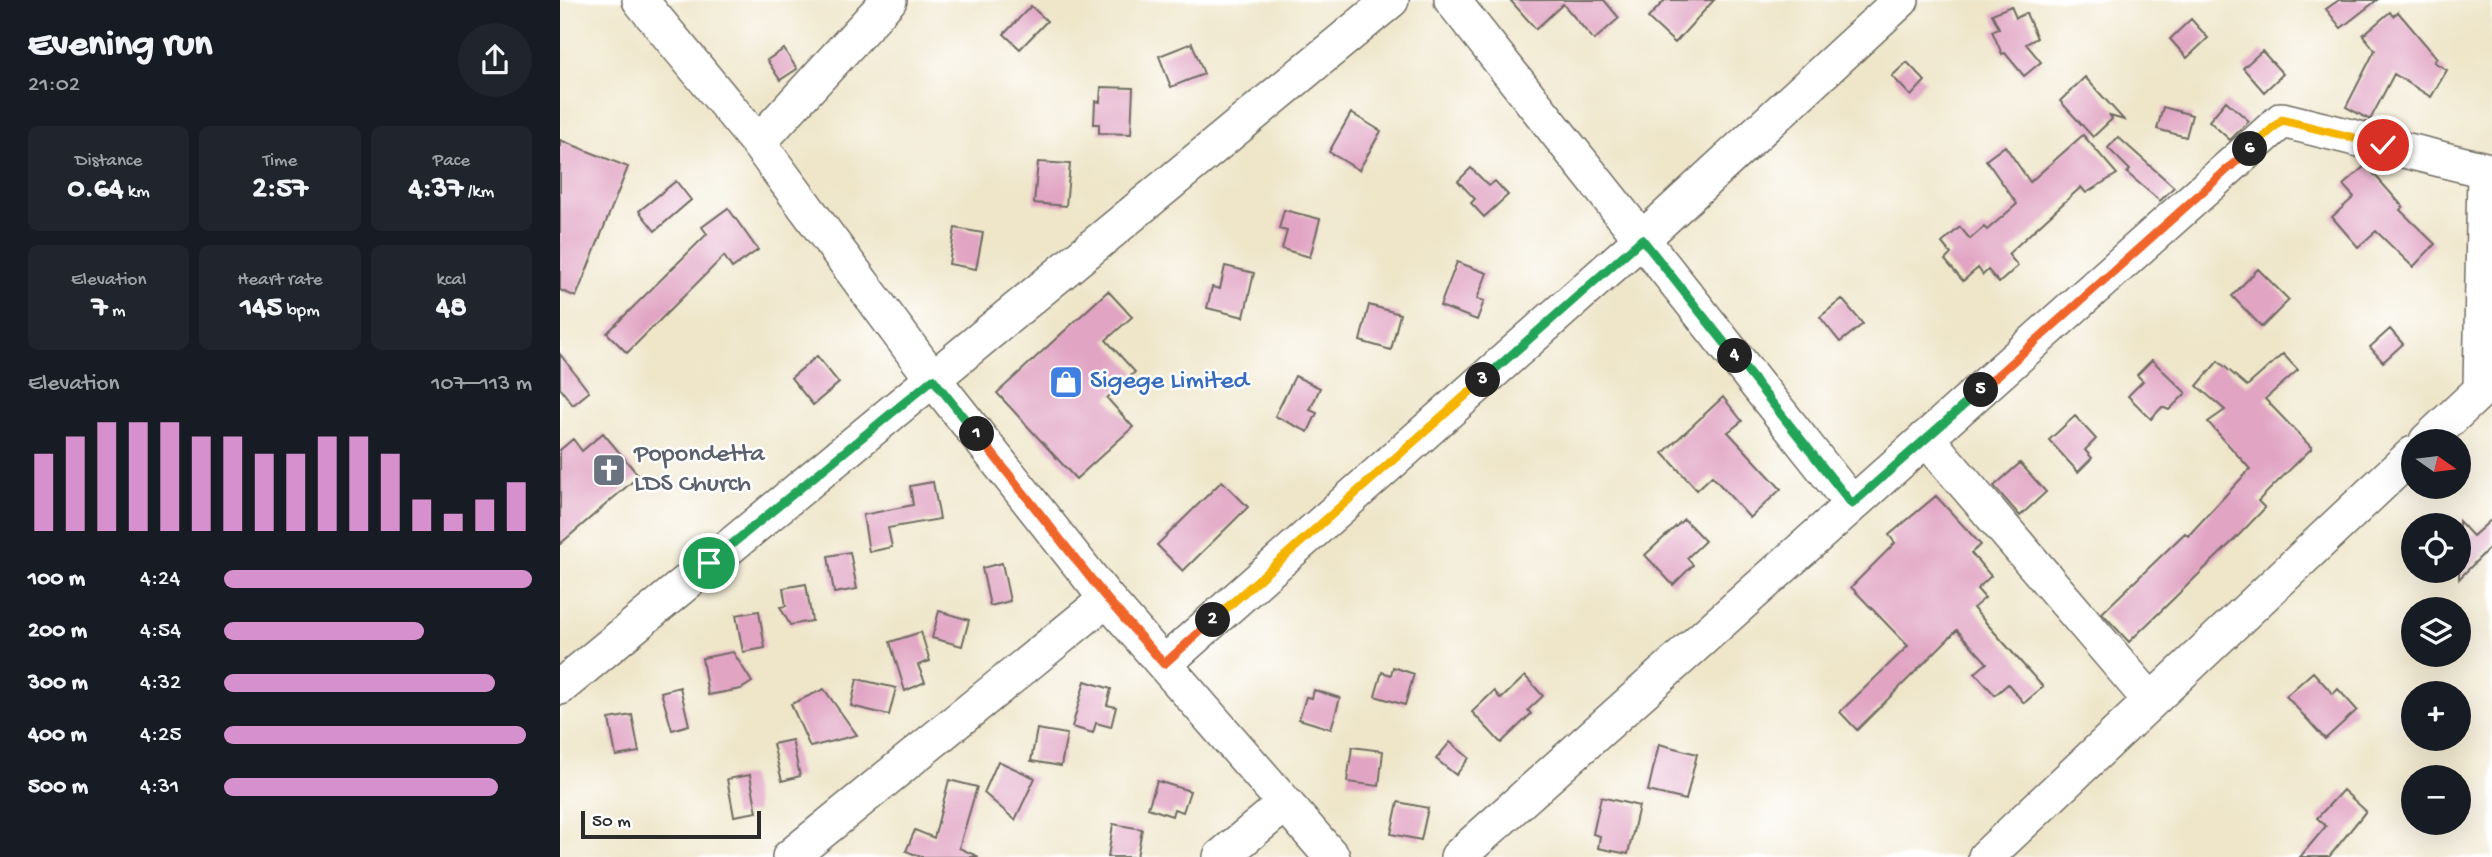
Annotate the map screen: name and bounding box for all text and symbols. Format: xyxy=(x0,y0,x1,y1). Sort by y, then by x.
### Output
button: share xyxy=(458,23,532,97)
text: Evening run xyxy=(28,24,212,68)
text: 21:02 xyxy=(28,72,80,99)
pin xyxy=(2353,115,2413,175)
icon: check xyxy=(2364,126,2402,164)
pin: 6 xyxy=(2232,132,2268,166)
text: 6 xyxy=(2245,137,2254,160)
text: Distance xyxy=(75,150,142,173)
text: Time xyxy=(263,150,297,173)
text: Pace xyxy=(433,150,470,173)
text: 0.64 xyxy=(68,173,123,208)
text: 2:57 xyxy=(252,173,308,208)
text: 4:37 xyxy=(408,173,463,208)
text: km xyxy=(123,181,150,204)
text: /km xyxy=(463,181,494,204)
text: Elevation xyxy=(71,269,146,292)
text: Heart rate xyxy=(237,269,323,292)
text: kcal xyxy=(436,269,466,292)
text: 7 xyxy=(92,292,107,327)
text: 145 xyxy=(240,292,282,327)
text: 48 xyxy=(436,292,467,327)
text: m xyxy=(107,300,125,323)
text: bpm xyxy=(282,300,320,323)
pin: 4 xyxy=(1718,338,1752,374)
text: 4 xyxy=(1730,344,1739,367)
pin: 3 xyxy=(1466,362,1500,398)
shop icon: Sigege Limited xyxy=(1047,363,1085,401)
place label: Sigege Limited xyxy=(1090,367,1251,398)
text: 3 xyxy=(1478,368,1487,391)
text: Elevation xyxy=(28,371,119,398)
text: 107–113 m xyxy=(431,371,532,398)
pin: 5 xyxy=(1964,372,1998,408)
text: 5 xyxy=(1976,378,1986,401)
pin: 1 xyxy=(960,416,994,452)
text: 1 xyxy=(973,422,980,445)
north arrow xyxy=(2401,429,2471,499)
map controls xyxy=(2401,429,2471,835)
place label: Popondetta LDS Church xyxy=(633,440,766,501)
church icon: Popondetta LDS Church xyxy=(590,451,628,489)
button: locate xyxy=(2401,513,2471,583)
pin xyxy=(679,533,739,593)
icon: arrive xyxy=(690,544,728,582)
text: 100 m xyxy=(28,566,85,593)
text: 4:24 xyxy=(140,566,180,593)
button: layers xyxy=(2401,597,2471,667)
pin: 2 xyxy=(1196,602,1230,638)
text: 2 xyxy=(1208,608,1217,631)
text: 200 m xyxy=(28,618,87,645)
text: 4:54 xyxy=(140,618,181,645)
text: 300 m xyxy=(28,670,88,697)
text: 4:32 xyxy=(140,670,181,697)
button: + xyxy=(2401,681,2471,751)
text: 400 m xyxy=(28,722,87,749)
text: 4:25 xyxy=(140,722,181,749)
button: − xyxy=(2401,765,2471,835)
text: 500 m xyxy=(28,774,88,801)
text: 4:31 xyxy=(140,774,179,801)
scale bar xyxy=(581,808,761,840)
text: 50 m xyxy=(592,811,631,834)

